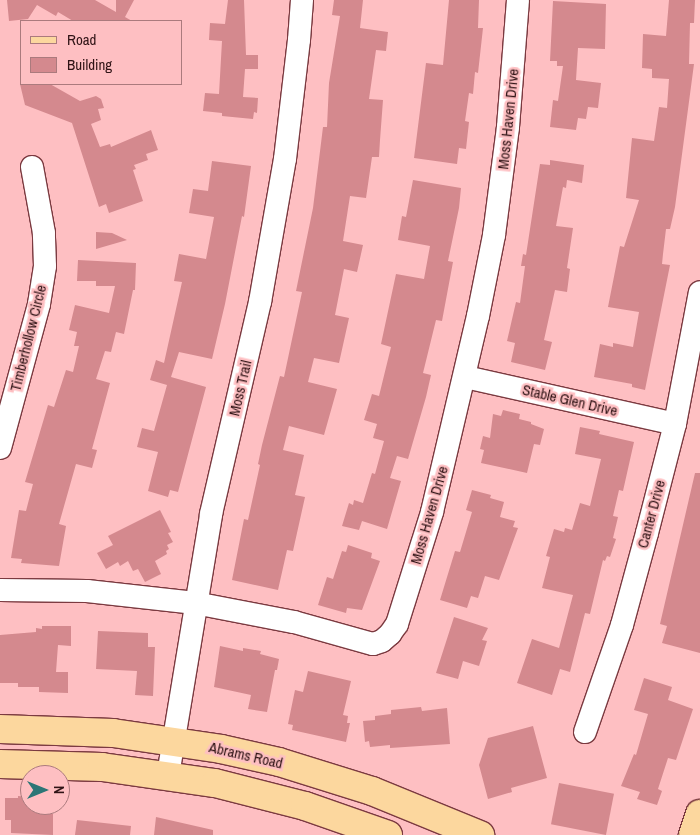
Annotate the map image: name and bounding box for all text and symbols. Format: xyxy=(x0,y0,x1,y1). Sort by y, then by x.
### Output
legend xyxy=(20,20,182,85)
text: Road xyxy=(67,29,96,50)
text: Building xyxy=(67,54,112,75)
street label: Moss Haven Drive xyxy=(494,68,522,170)
street label: Timberhollow Circle xyxy=(6,283,50,393)
street label: Moss Trail xyxy=(225,358,255,418)
street label: Stable Glen Drive xyxy=(521,380,619,420)
street label: Moss Haven Drive xyxy=(406,464,452,566)
street label: Canter Drive xyxy=(633,478,669,550)
street label: Abrams Road xyxy=(207,738,285,772)
north arrow xyxy=(20,765,70,815)
text: N xyxy=(50,786,68,794)

